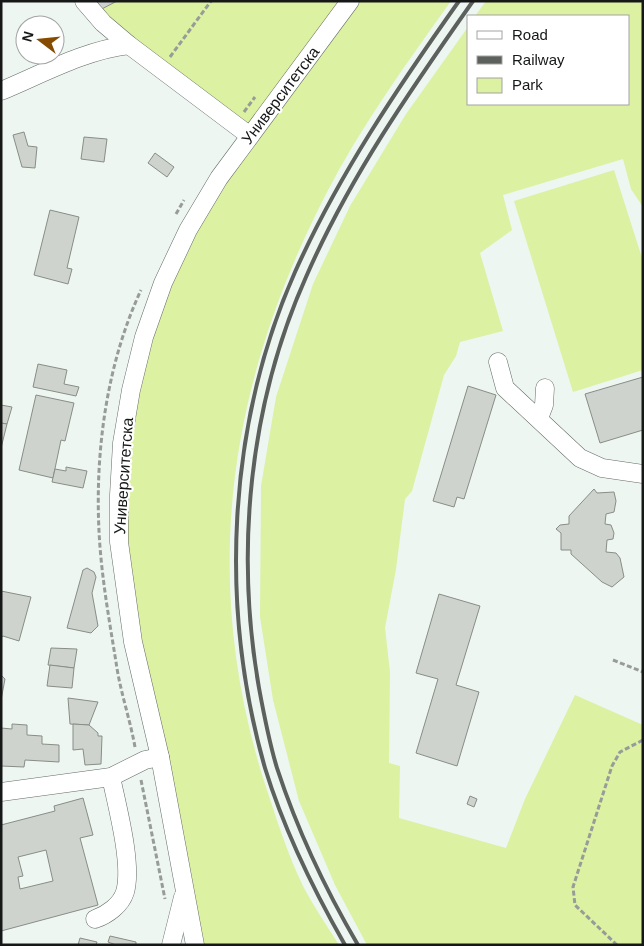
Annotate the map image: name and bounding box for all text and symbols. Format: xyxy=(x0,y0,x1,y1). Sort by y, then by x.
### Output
north arrow xyxy=(15,15,65,65)
legend xyxy=(467,15,629,105)
text: Road xyxy=(512,26,548,43)
text: N xyxy=(18,29,37,43)
street label: Университетска xyxy=(238,43,323,147)
text: Railway xyxy=(512,51,565,68)
text: Park xyxy=(512,76,543,93)
street label: Университетска xyxy=(111,417,136,535)

